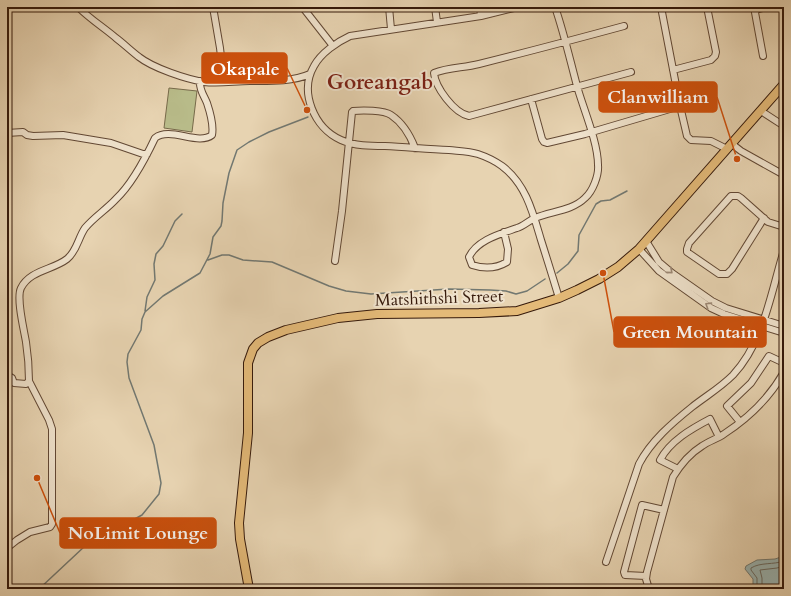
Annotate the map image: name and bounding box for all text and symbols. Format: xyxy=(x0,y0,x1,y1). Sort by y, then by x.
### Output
callout: Okapale xyxy=(202,53,287,83)
text: Okapale xyxy=(210,57,280,82)
district label: Goreangab xyxy=(327,68,433,97)
callout: Clanwilliam xyxy=(599,82,717,112)
text: Clanwilliam xyxy=(607,85,709,110)
one-way arrow xyxy=(666,267,673,274)
street label: Matshithshi Street xyxy=(374,284,504,312)
one-way arrow xyxy=(705,303,712,310)
callout: Green Mountain xyxy=(614,317,766,347)
text: Green Mountain xyxy=(622,320,758,345)
callout: NoLimit Lounge xyxy=(60,518,216,548)
text: NoLimit Lounge xyxy=(68,521,208,546)

